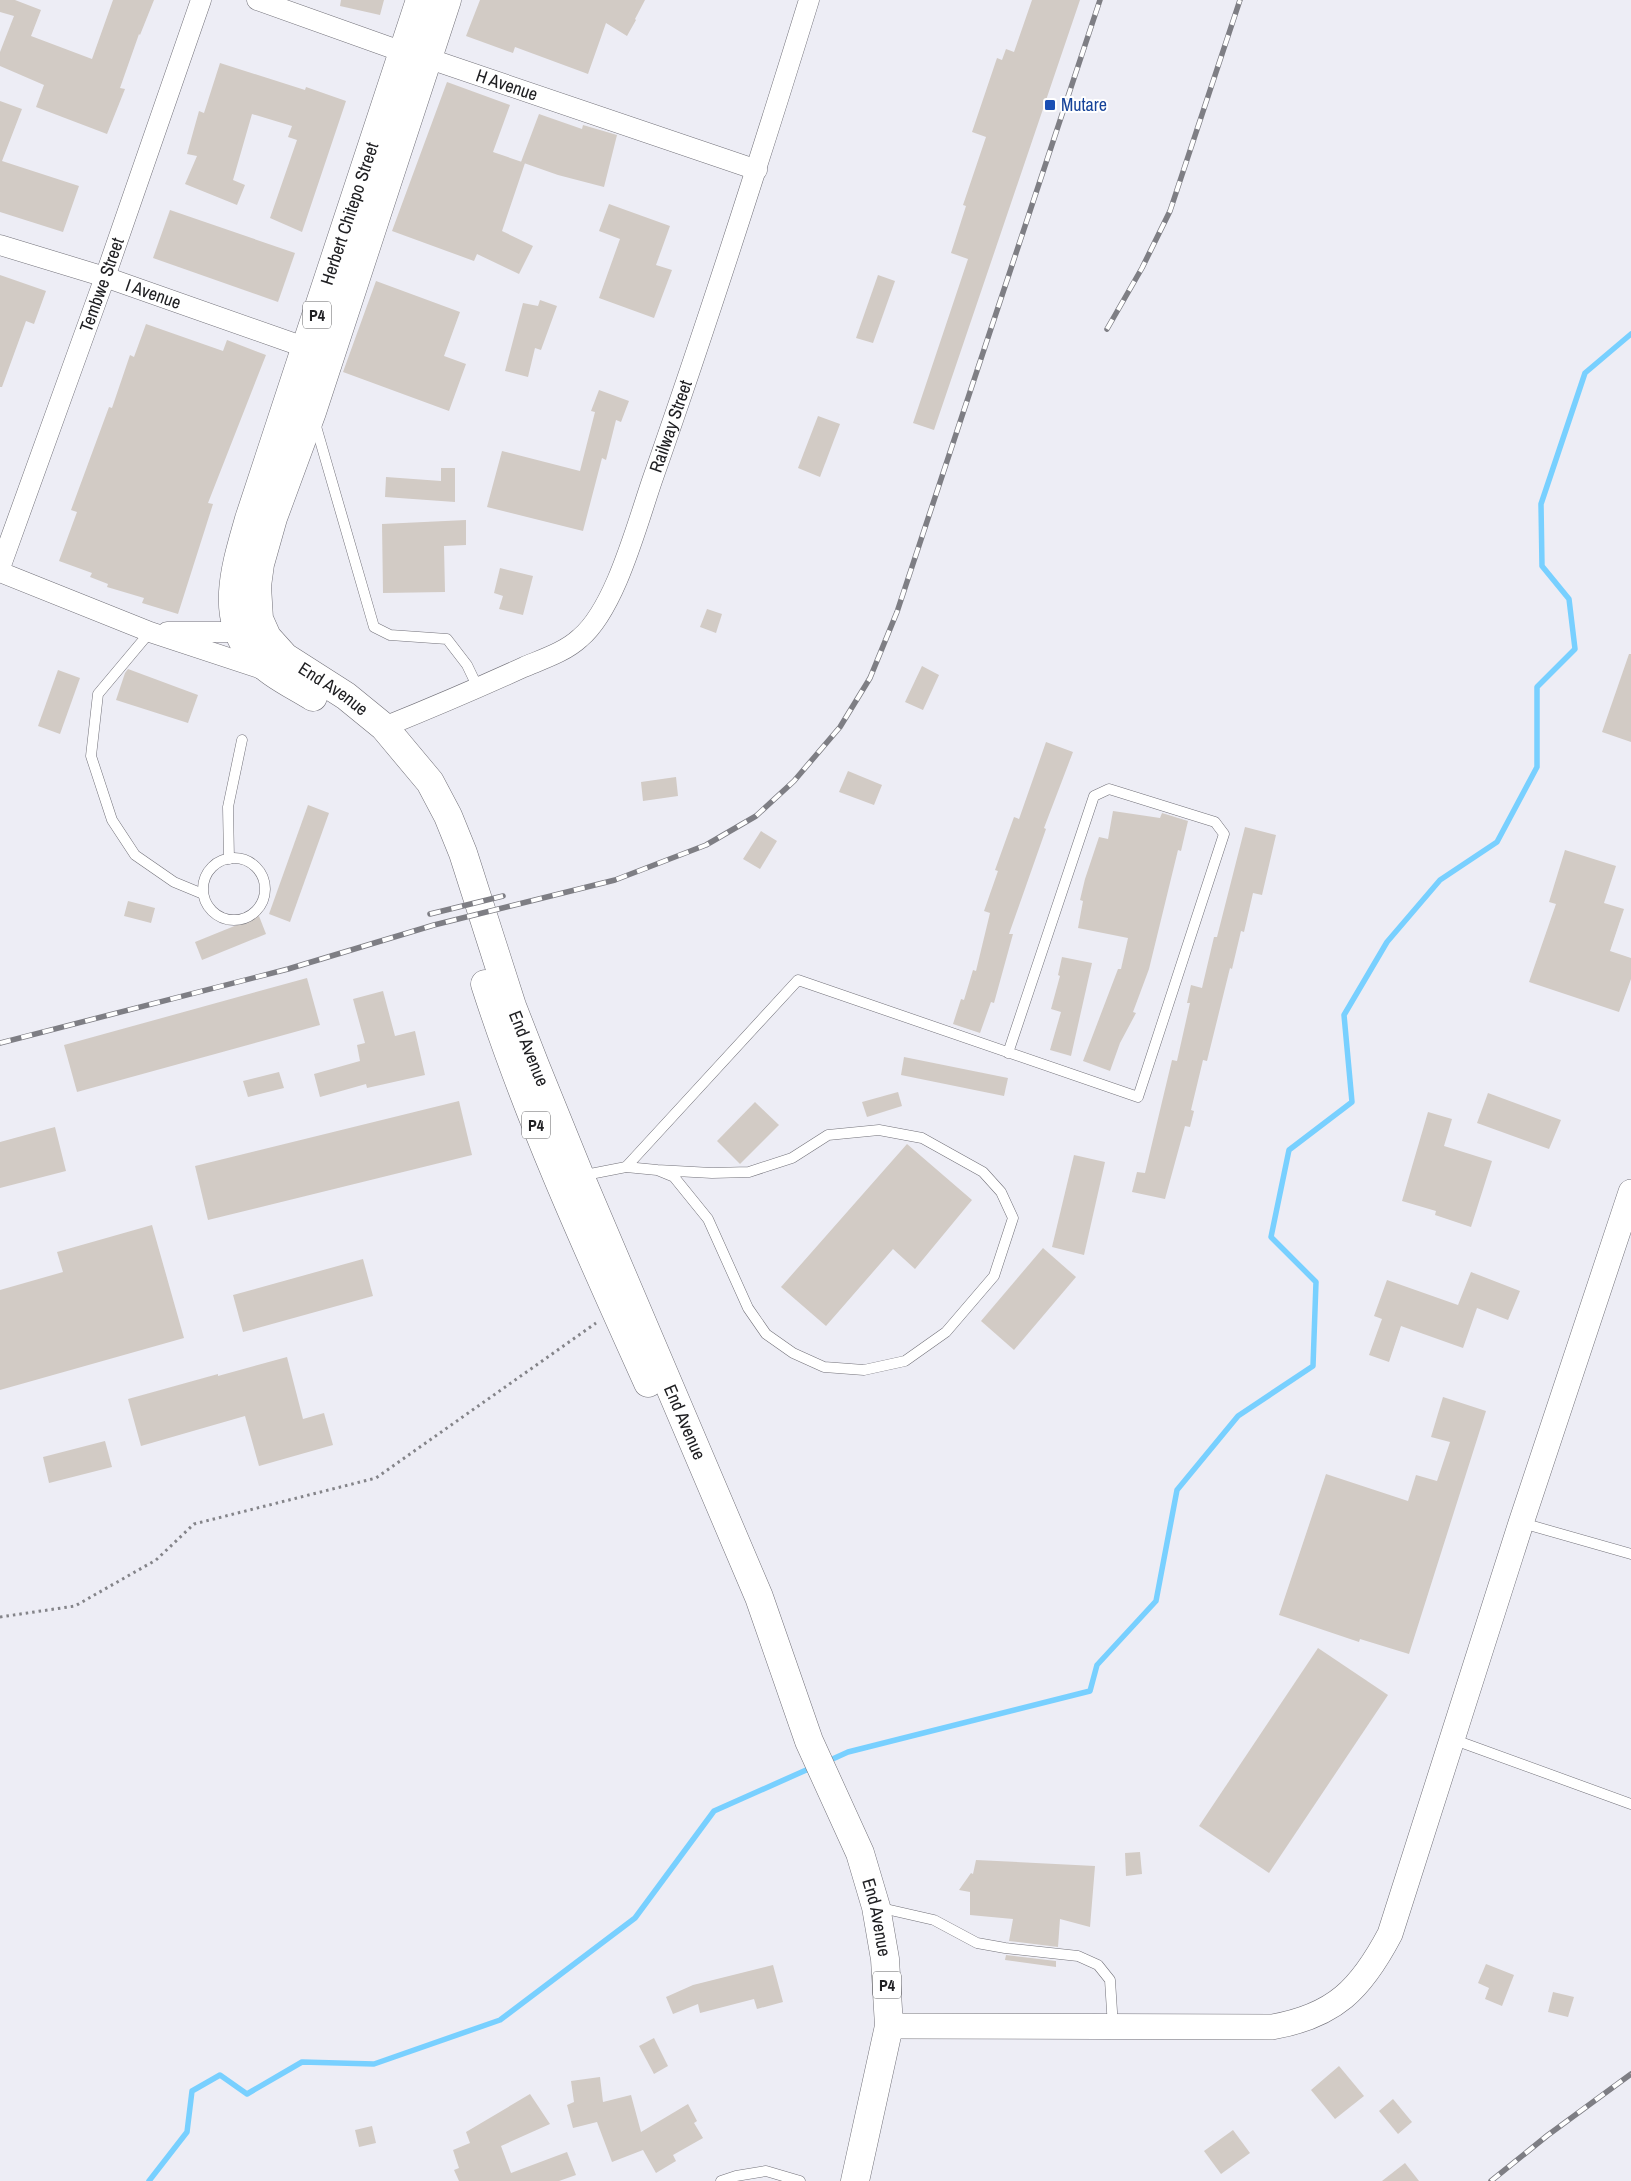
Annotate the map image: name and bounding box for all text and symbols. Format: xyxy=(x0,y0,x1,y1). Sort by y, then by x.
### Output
street label: H Avenue xyxy=(473,63,541,107)
place label: Mutare xyxy=(1061,92,1107,117)
marker: Mutare xyxy=(1043,98,1057,112)
street label: Herbert Chitepo Street xyxy=(314,139,384,288)
street label: Tembwe Street xyxy=(73,234,130,335)
street label: I Avenue xyxy=(122,272,185,315)
road number: P4 xyxy=(303,302,331,328)
street label: Railway Street xyxy=(643,377,698,476)
street label: End Avenue xyxy=(294,656,374,721)
street label: End Avenue xyxy=(503,1007,555,1090)
road number: P4 xyxy=(522,1112,550,1138)
street label: End Avenue xyxy=(658,1381,712,1463)
street label: End Avenue xyxy=(856,1875,897,1958)
road number: P4 xyxy=(873,1972,901,1998)

